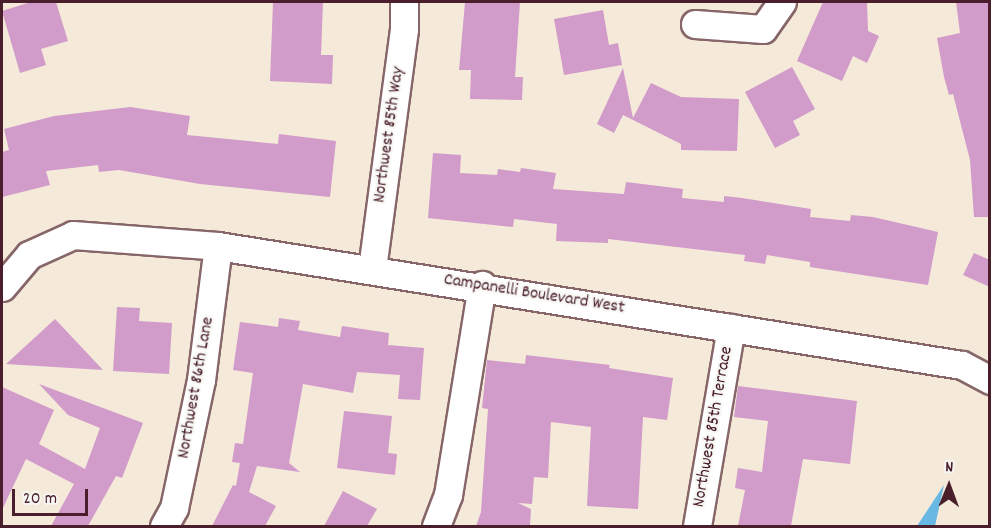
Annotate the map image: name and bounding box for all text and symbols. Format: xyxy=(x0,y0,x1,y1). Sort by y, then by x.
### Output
street label: Northwest 85th Way xyxy=(370,66,410,204)
street label: Campanelli Boulevard West xyxy=(442,270,626,320)
street label: Northwest 86th Lane xyxy=(174,316,220,460)
street label: Northwest 85th Terrace xyxy=(689,345,739,509)
north arrow xyxy=(919,456,979,516)
text: N xyxy=(945,456,953,479)
scale bar xyxy=(15,477,92,515)
text: 20 m xyxy=(23,487,57,512)

